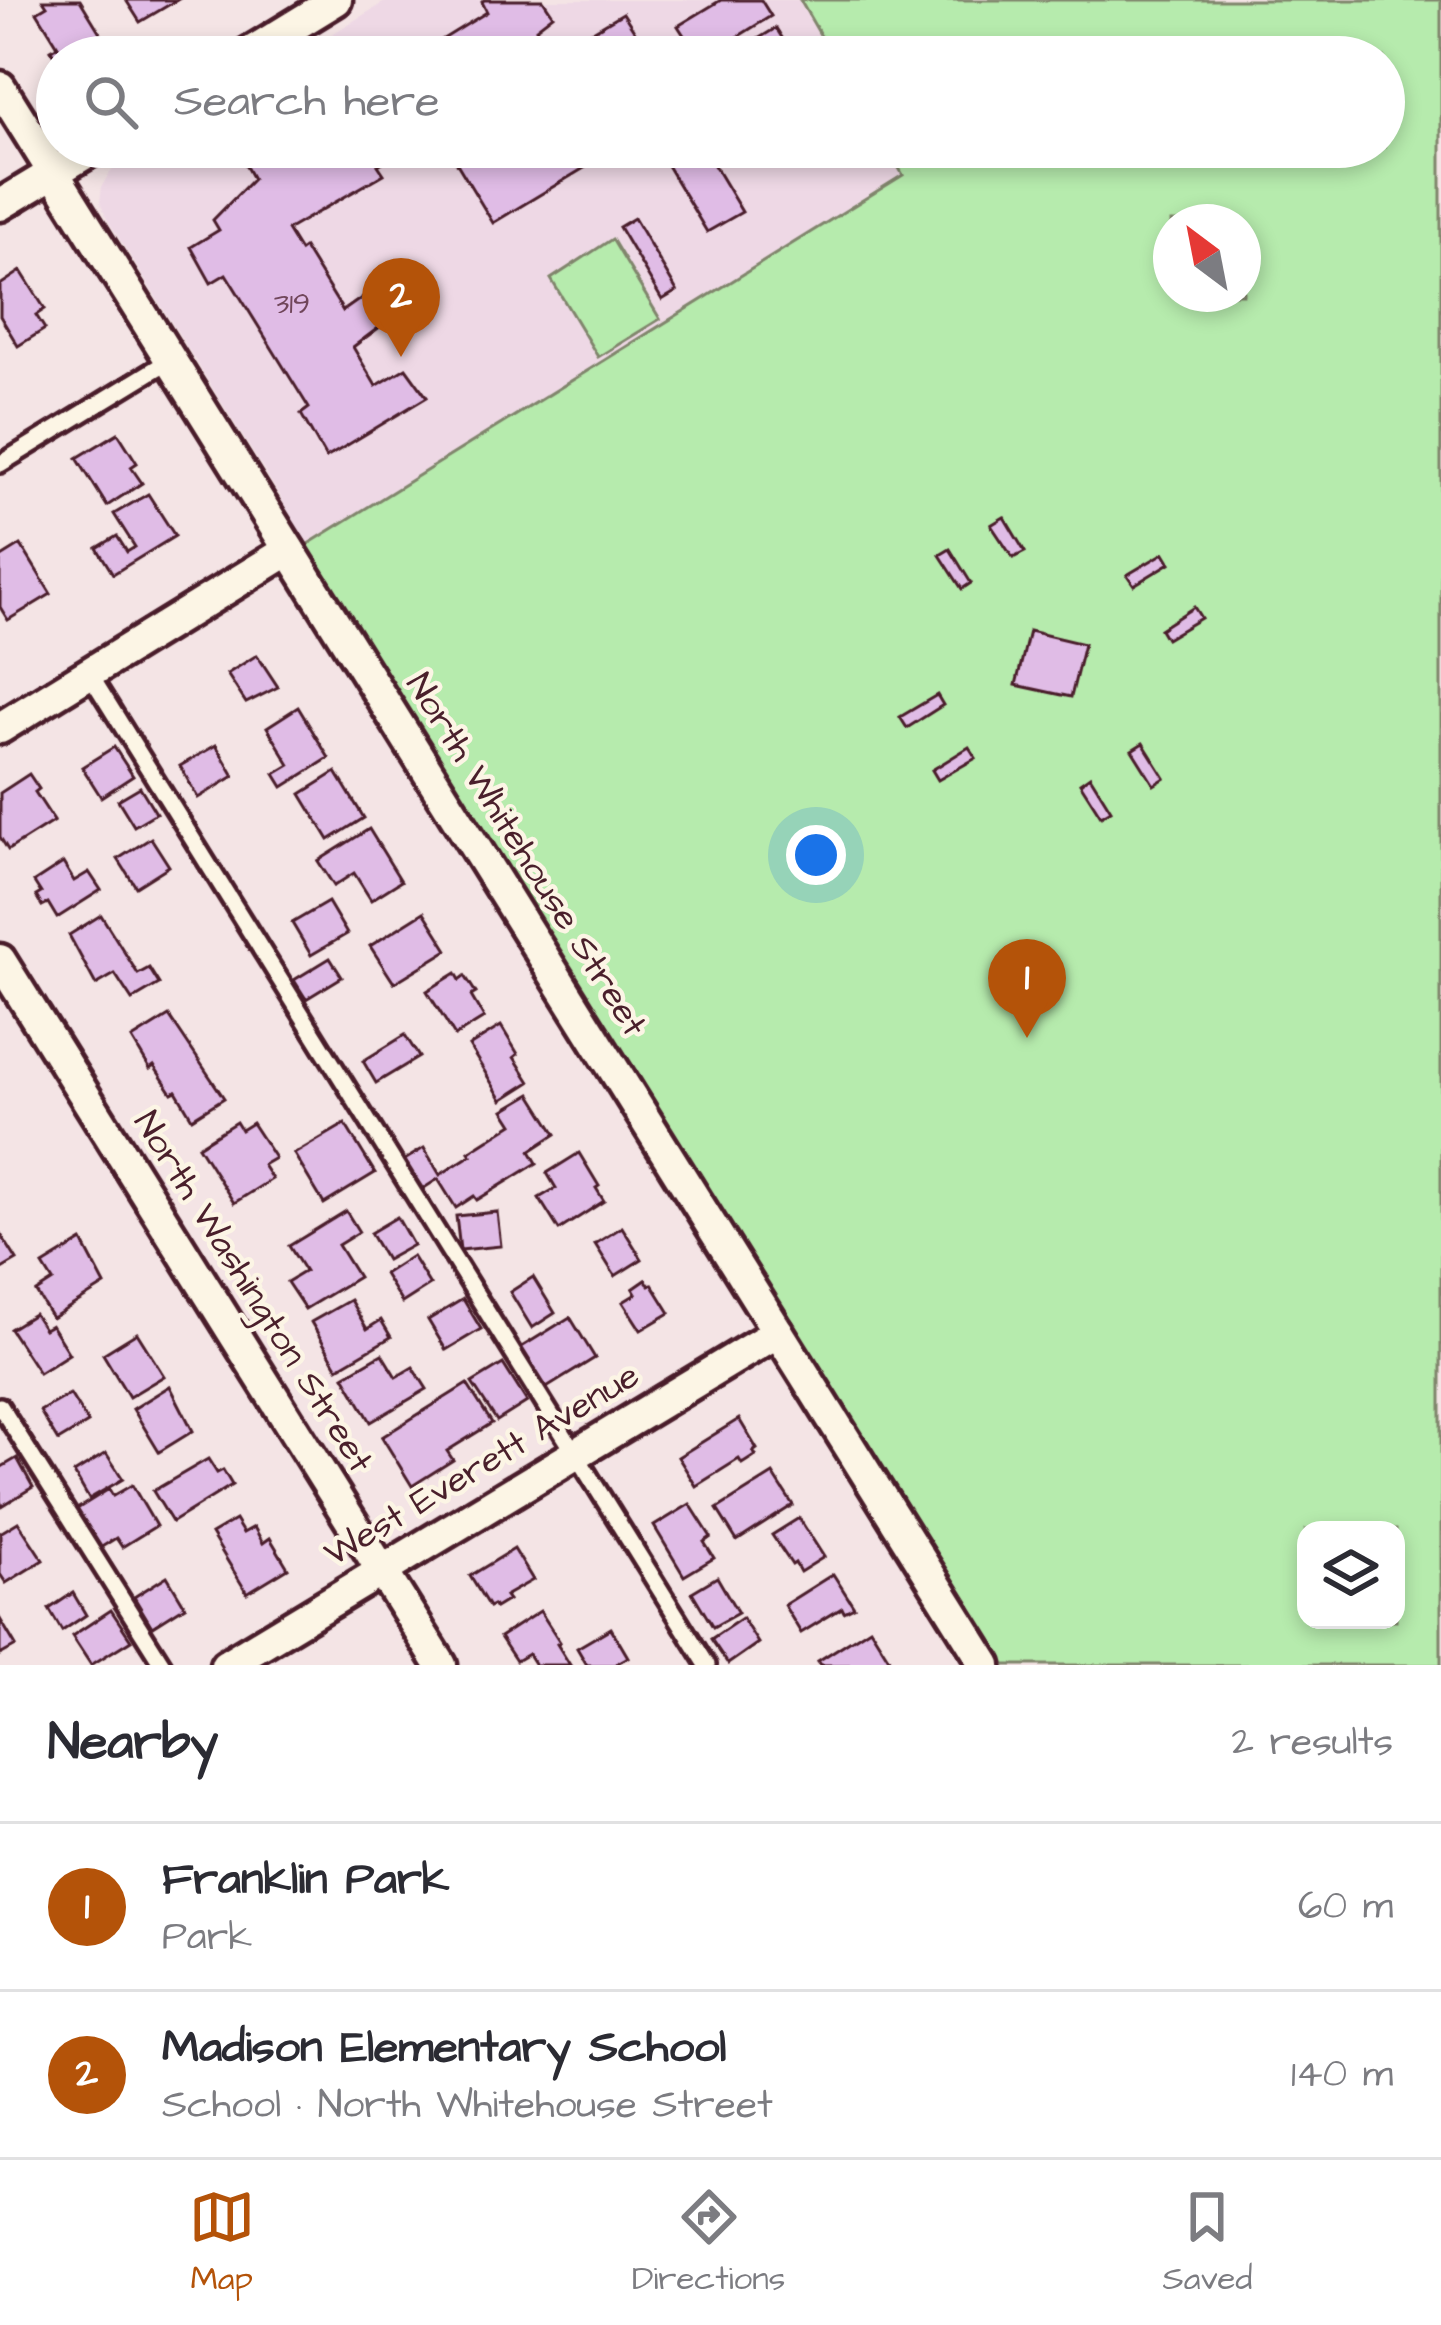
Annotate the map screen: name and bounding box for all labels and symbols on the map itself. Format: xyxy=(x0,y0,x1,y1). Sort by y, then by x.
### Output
north arrow xyxy=(1153,204,1261,312)
pin: 2 xyxy=(362,258,440,357)
house number: 319 xyxy=(274,283,310,325)
street label: North Whitehouse Street xyxy=(393,663,659,1047)
your location xyxy=(786,825,846,885)
pin: 1 xyxy=(988,939,1066,1038)
street label: North Washington Street xyxy=(120,1101,386,1484)
street label: West Everett Avenue xyxy=(315,1351,649,1579)

